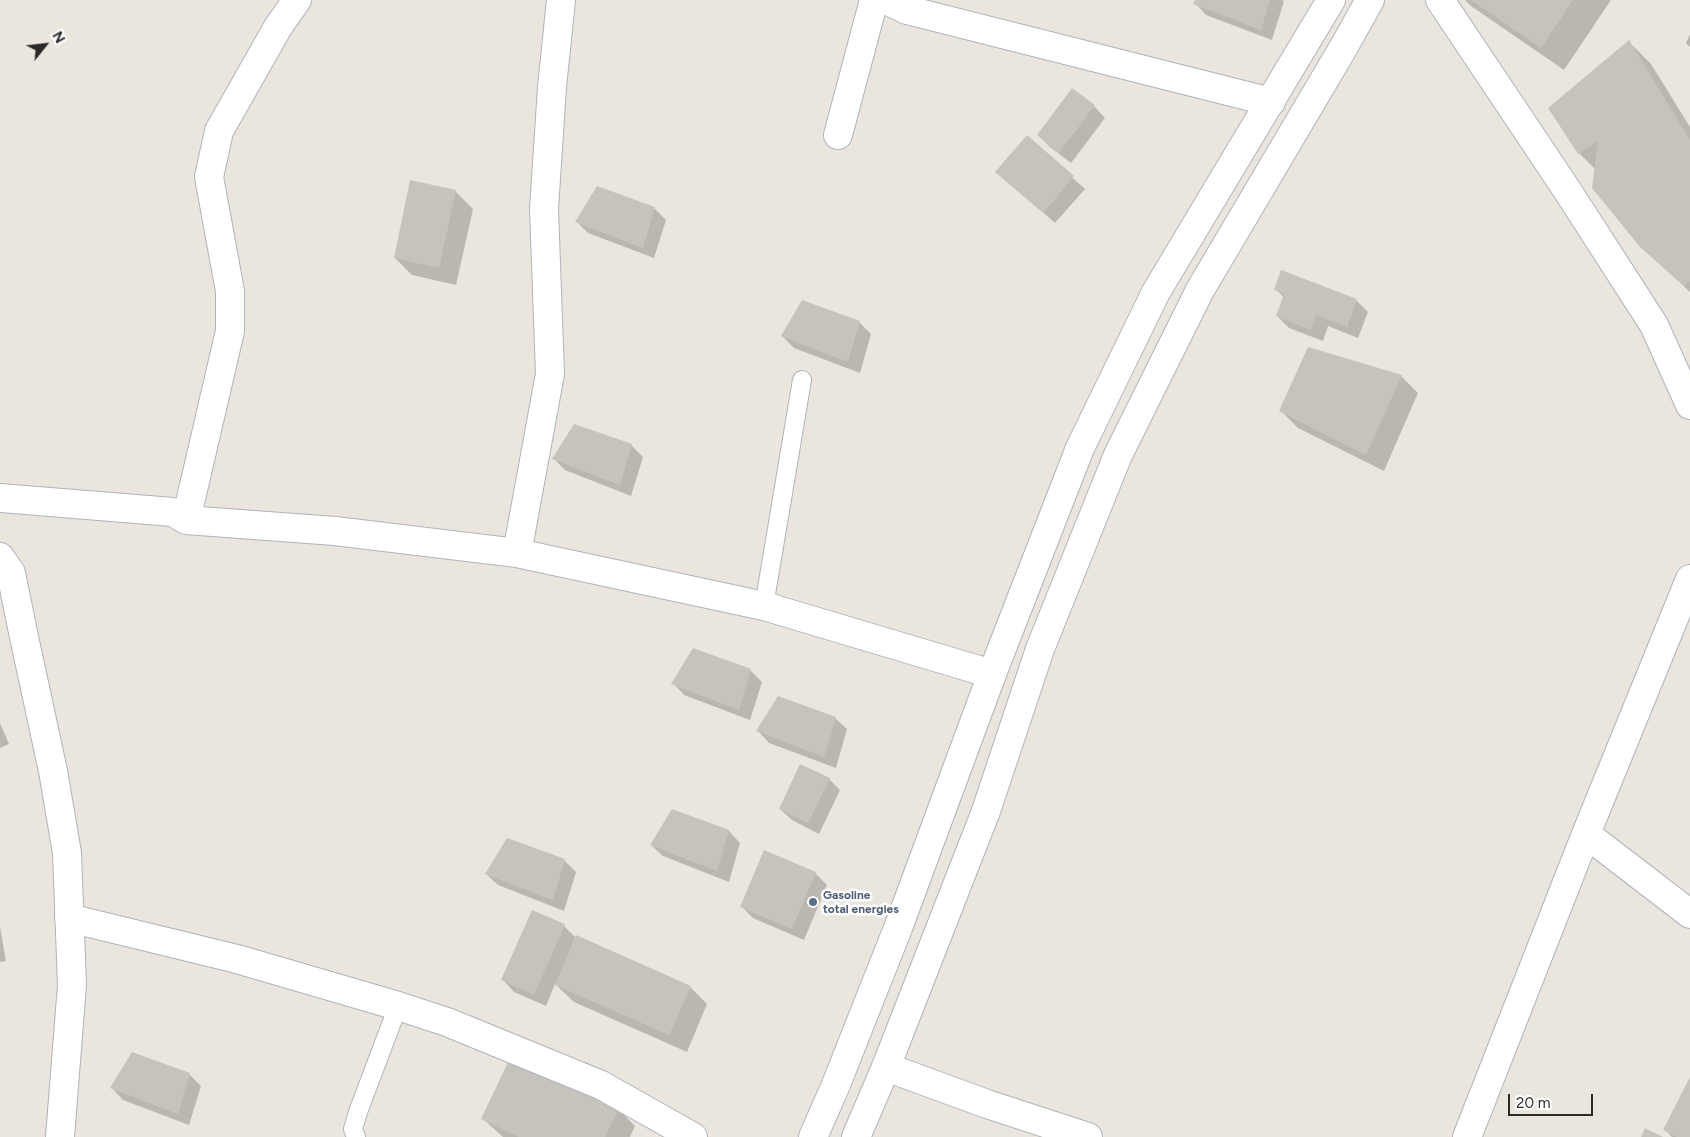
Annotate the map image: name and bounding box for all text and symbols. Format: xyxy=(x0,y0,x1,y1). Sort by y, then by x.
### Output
north arrow xyxy=(20,20,70,70)
text: N xyxy=(48,29,69,46)
place label: Gasoline total energies xyxy=(823,888,899,916)
marker: Gasoline total energies xyxy=(807,896,819,908)
scale bar xyxy=(1510,1084,1595,1116)
text: 20 m xyxy=(1516,1094,1550,1112)

